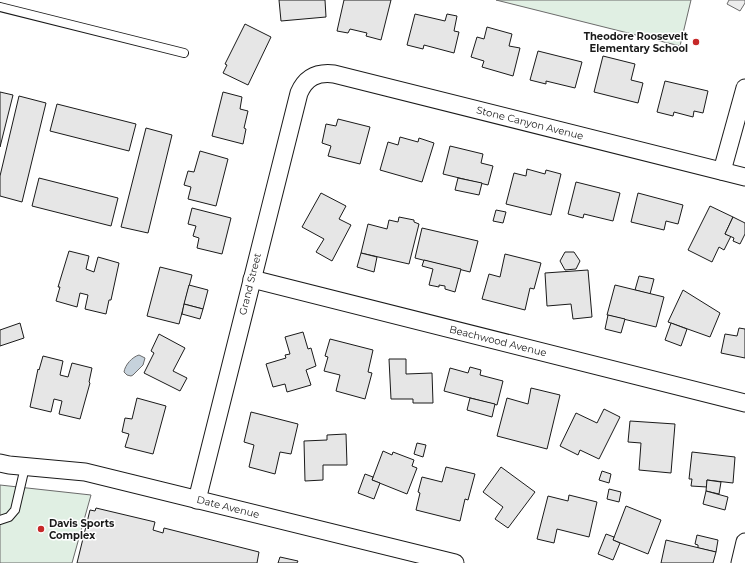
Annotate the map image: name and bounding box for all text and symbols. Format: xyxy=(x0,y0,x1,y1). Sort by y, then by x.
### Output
place label: Theodore Roosevelt Elementary School xyxy=(584,30,689,55)
marker: Theodore Roosevelt Elementary School xyxy=(691,37,701,47)
street label: Stone Canyon Avenue xyxy=(475,103,585,143)
street label: Grand Street xyxy=(236,252,264,316)
street label: Beachwood Avenue xyxy=(448,323,548,359)
street label: Date Avenue xyxy=(195,493,261,521)
place label: Davis Sports Complex xyxy=(49,517,115,542)
marker: Davis Sports Complex xyxy=(36,524,46,534)

